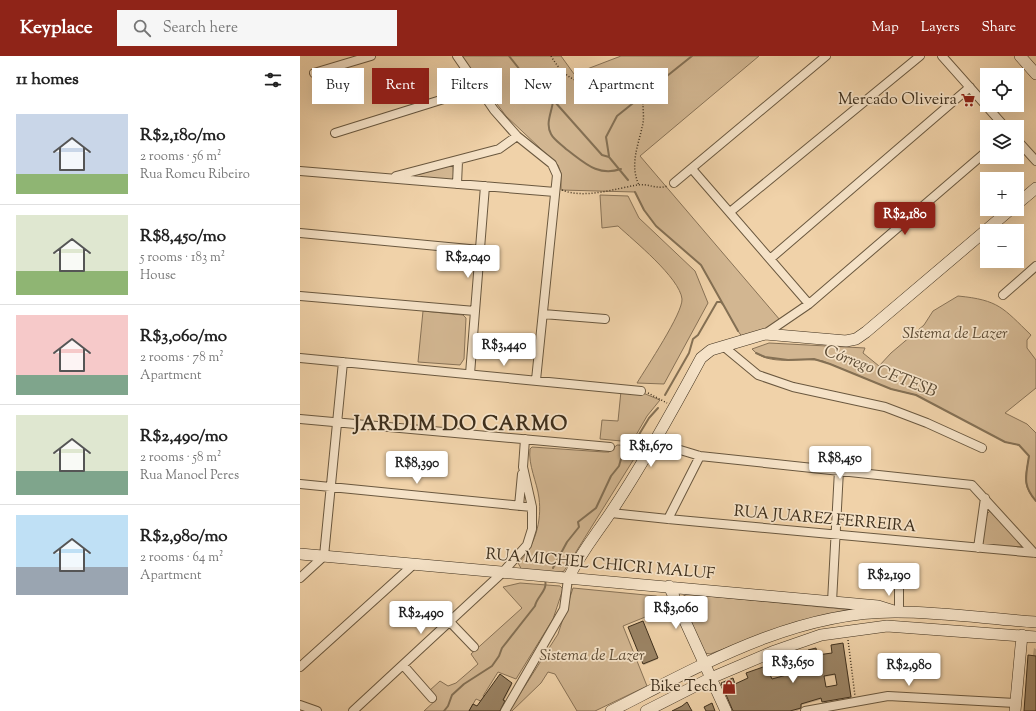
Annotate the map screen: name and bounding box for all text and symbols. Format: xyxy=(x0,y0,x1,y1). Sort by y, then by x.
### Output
search box xyxy=(117,10,397,46)
text: Keyplace xyxy=(20,15,93,42)
icon: search xyxy=(131,17,153,39)
text: Search here xyxy=(163,18,238,39)
text: Map xyxy=(872,18,899,38)
text: Layers xyxy=(921,18,959,38)
text: Share xyxy=(981,18,1016,38)
text: 11 homes xyxy=(16,68,79,92)
chip: Buy xyxy=(312,68,364,104)
chip: Rent xyxy=(372,68,429,104)
chip: Filters xyxy=(437,68,502,104)
chip: New xyxy=(510,68,566,104)
chip: Apartment xyxy=(574,68,668,104)
map controls xyxy=(980,68,1024,268)
button: locate xyxy=(980,68,1024,112)
icon: filters xyxy=(262,69,284,91)
place label: Mercado Oliveira xyxy=(838,89,958,112)
supermarket icon: Mercado Oliveira xyxy=(960,92,976,108)
button: layers xyxy=(980,120,1024,164)
text: R$2,180/mo xyxy=(140,124,226,148)
icon: home xyxy=(48,130,96,178)
text: 2 rooms · 56 m² xyxy=(140,148,221,166)
text: Rua Romeu Ribeiro xyxy=(140,166,250,184)
button: + xyxy=(980,172,1024,216)
pin: R$2,180 xyxy=(868,202,942,236)
text: R$2,180 xyxy=(883,206,927,224)
button: − xyxy=(980,224,1024,268)
text: R$8,450/mo xyxy=(140,225,226,249)
icon: home xyxy=(48,231,96,279)
pin: R$2,040 xyxy=(431,245,505,279)
text: 5 rooms · 183 m² xyxy=(140,249,225,267)
text: R$2,040 xyxy=(446,249,490,267)
text: House xyxy=(140,267,176,285)
park label: SIstema de Lazer xyxy=(902,323,1008,346)
text: R$3,060/mo xyxy=(140,325,227,349)
icon: home xyxy=(48,331,96,379)
pin: R$3,440 xyxy=(467,333,541,367)
text: R$3,440 xyxy=(482,337,526,355)
water label: Córrego CETESB xyxy=(820,339,940,405)
text: 2 rooms · 78 m² xyxy=(140,349,224,367)
text: Apartment xyxy=(140,367,201,385)
district label: JARDIM DO CARMO xyxy=(352,411,568,440)
text: R$2,490/mo xyxy=(140,425,228,449)
icon: home xyxy=(48,431,96,479)
pin: R$1,670 xyxy=(614,434,688,468)
text: R$1,670 xyxy=(629,438,673,456)
pin: R$8,450 xyxy=(803,446,877,480)
text: 2 rooms · 58 m² xyxy=(140,449,221,467)
text: R$8,450 xyxy=(818,450,862,468)
pin: R$8,390 xyxy=(380,451,454,485)
text: R$8,390 xyxy=(395,455,439,473)
text: Rua Manoel Peres xyxy=(140,467,239,485)
street label: RUA JUAREZ FERREIRA xyxy=(733,501,917,539)
text: R$2,980/mo xyxy=(140,525,228,549)
icon: home xyxy=(48,531,96,579)
street label: RUA MICHEL CHICRI MALUF xyxy=(484,544,716,586)
text: 2 rooms · 64 m² xyxy=(140,549,223,567)
pin: R$2,190 xyxy=(852,563,926,597)
text: Apartment xyxy=(140,567,201,585)
text: R$2,190 xyxy=(867,567,911,585)
pin: R$3,060 xyxy=(639,596,713,630)
text: R$3,060 xyxy=(654,600,698,618)
pin: R$2,490 xyxy=(384,601,458,635)
text: R$2,490 xyxy=(398,605,444,623)
park label: Sistema de Lazer xyxy=(539,645,645,668)
pin: R$3,650 xyxy=(756,650,830,684)
pin: R$2,980 xyxy=(872,653,946,687)
text: R$3,650 xyxy=(772,654,814,672)
text: R$2,980 xyxy=(886,657,932,675)
place label: Bike Tech xyxy=(650,676,719,699)
shop icon: Bike Tech xyxy=(721,679,737,695)

